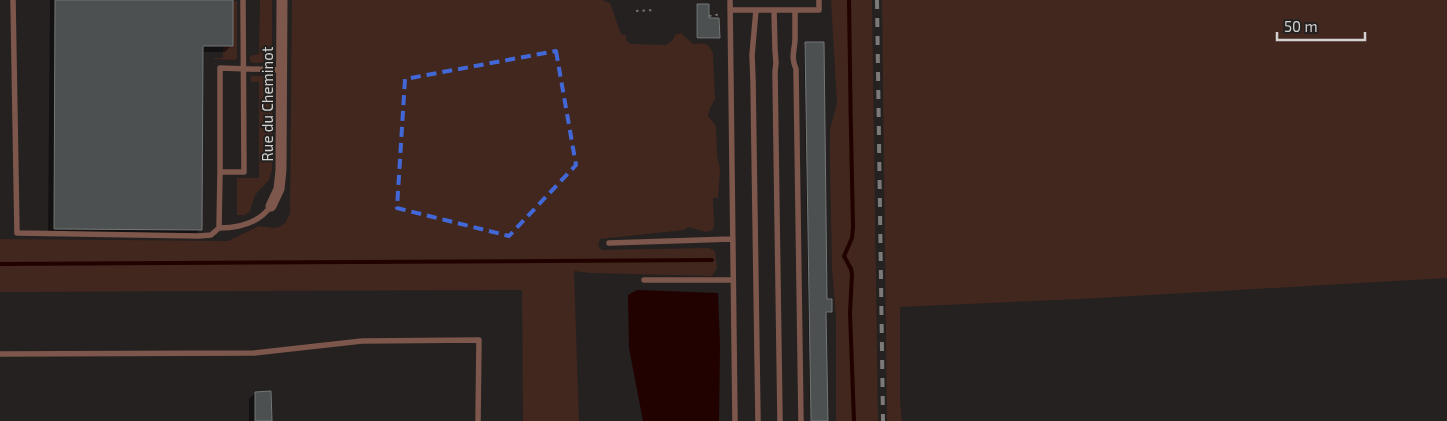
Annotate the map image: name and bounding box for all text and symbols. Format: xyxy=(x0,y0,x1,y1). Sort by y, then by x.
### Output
scale bar xyxy=(1277,10,1364,42)
text: 50 m xyxy=(1284,17,1318,35)
street label: Rue du Cheminot xyxy=(258,46,276,161)

